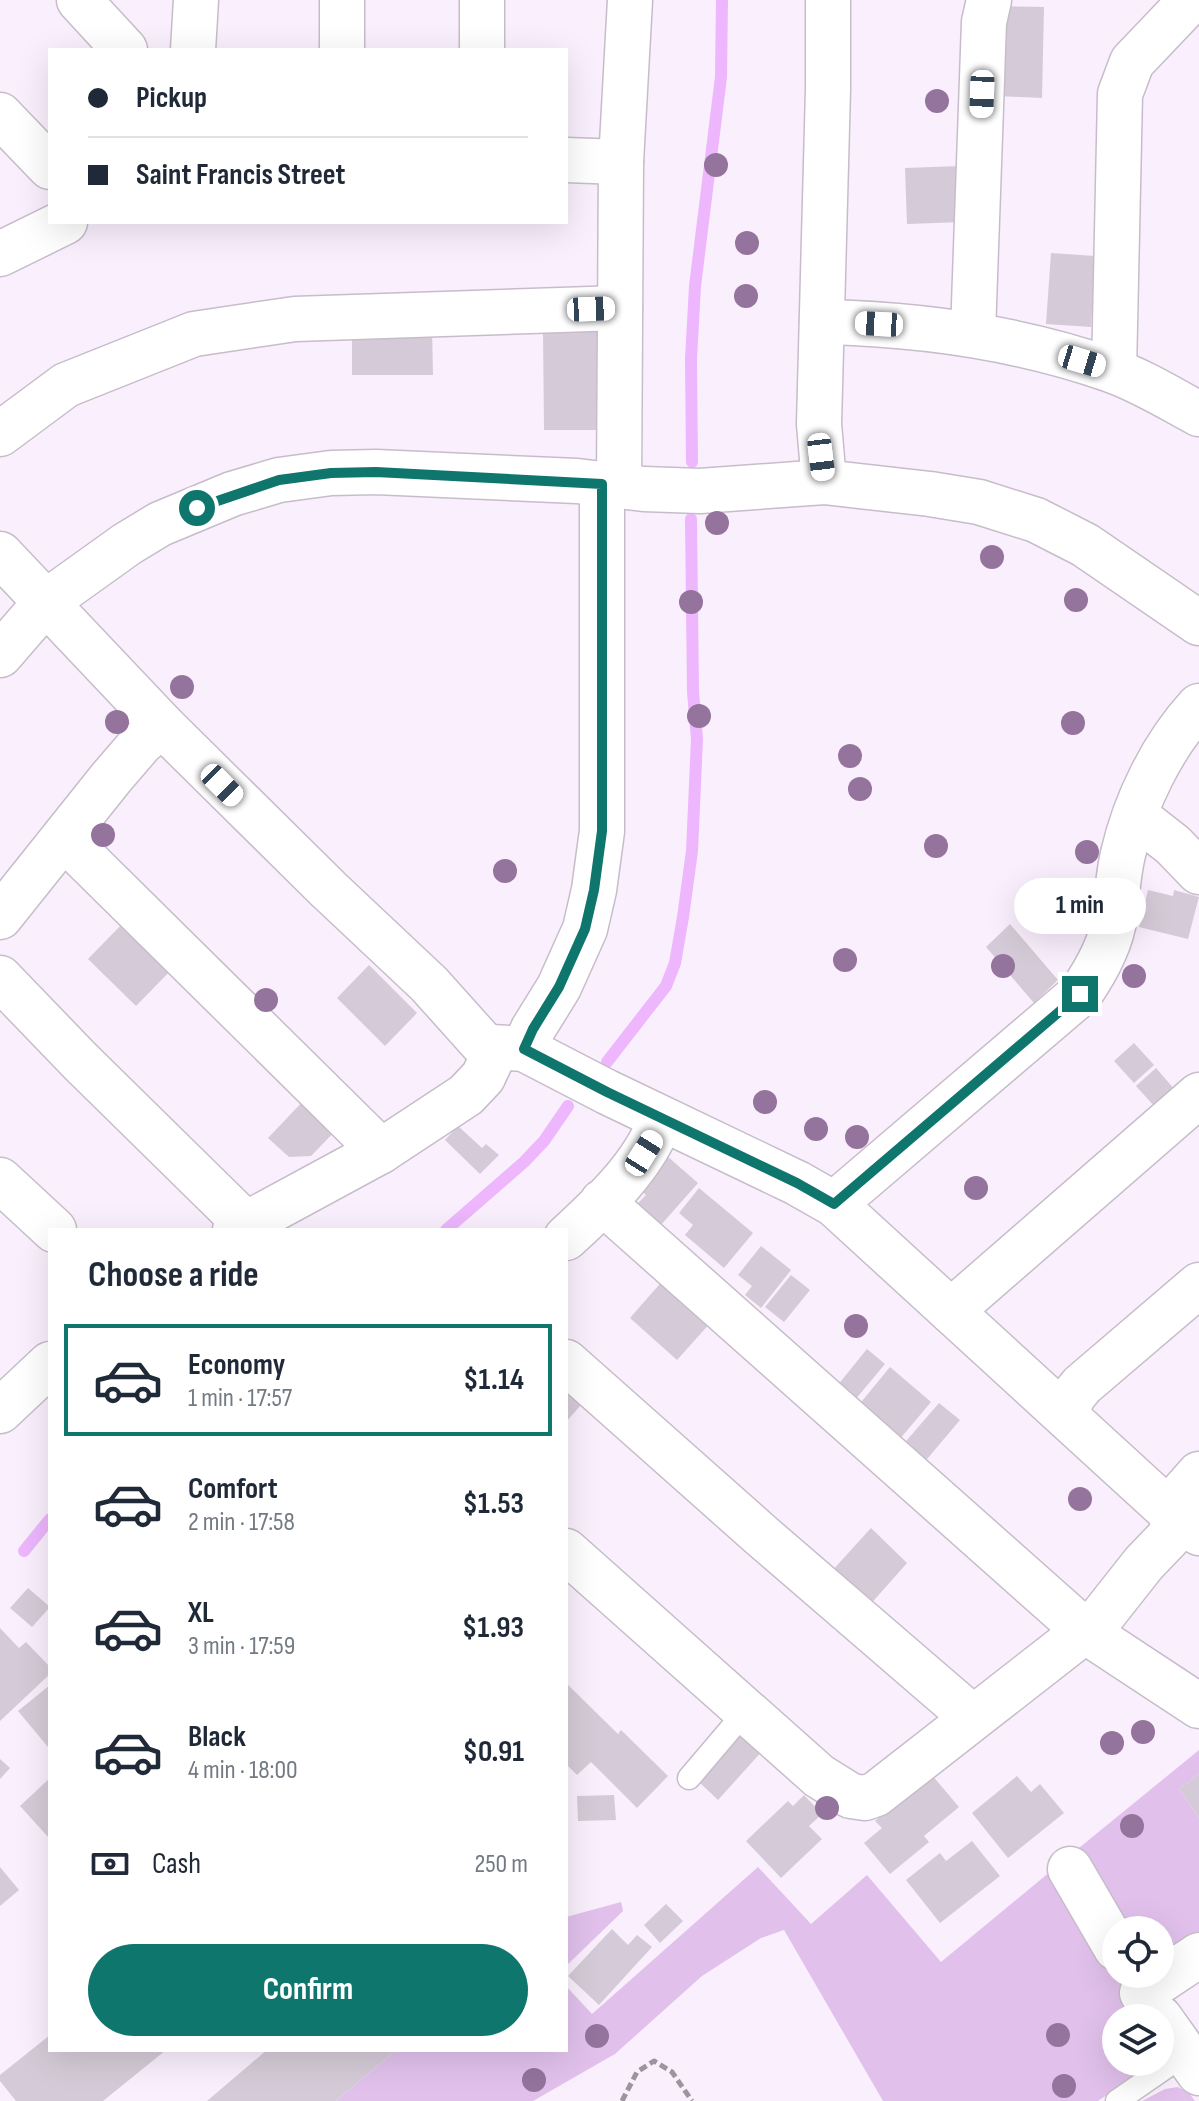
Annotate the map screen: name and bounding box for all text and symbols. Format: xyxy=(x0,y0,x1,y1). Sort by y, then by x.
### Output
car xyxy=(969,70,995,118)
text: Pickup xyxy=(136,80,207,116)
text: Saint Francis Street xyxy=(136,157,346,193)
car xyxy=(567,296,615,322)
car xyxy=(854,311,904,337)
car xyxy=(1056,343,1108,379)
car xyxy=(806,432,836,482)
route start xyxy=(179,490,215,526)
car xyxy=(197,760,247,810)
callout: 1 min xyxy=(1014,878,1146,934)
text: 1 min xyxy=(1056,890,1104,921)
route end xyxy=(1062,976,1098,1012)
car xyxy=(621,1126,667,1180)
text: Choose a ride xyxy=(88,1254,259,1297)
icon: car xyxy=(92,1344,164,1416)
text: Economy xyxy=(188,1347,285,1383)
text: $1.14 xyxy=(463,1362,524,1398)
text: 1 min · 17:57 xyxy=(188,1383,292,1414)
icon: car xyxy=(92,1468,164,1540)
text: Comfort xyxy=(188,1471,278,1507)
text: $1.53 xyxy=(463,1486,524,1522)
text: 2 min · 17:58 xyxy=(188,1507,295,1538)
icon: car xyxy=(92,1592,164,1664)
text: XL xyxy=(188,1595,214,1631)
text: $1.93 xyxy=(462,1610,524,1646)
text: 3 min · 17:59 xyxy=(188,1631,295,1662)
icon: car xyxy=(92,1716,164,1788)
text: Black xyxy=(188,1719,246,1755)
text: $0.91 xyxy=(463,1734,524,1770)
text: 4 min · 18:00 xyxy=(188,1755,298,1786)
icon: cash xyxy=(88,1842,132,1886)
text: Cash xyxy=(152,1846,201,1882)
text: 250 m xyxy=(474,1849,528,1880)
map controls xyxy=(1102,1916,1174,2076)
button: locate xyxy=(1102,1916,1174,1988)
button: Confirm xyxy=(88,1944,528,2036)
button: layers xyxy=(1102,2004,1174,2076)

